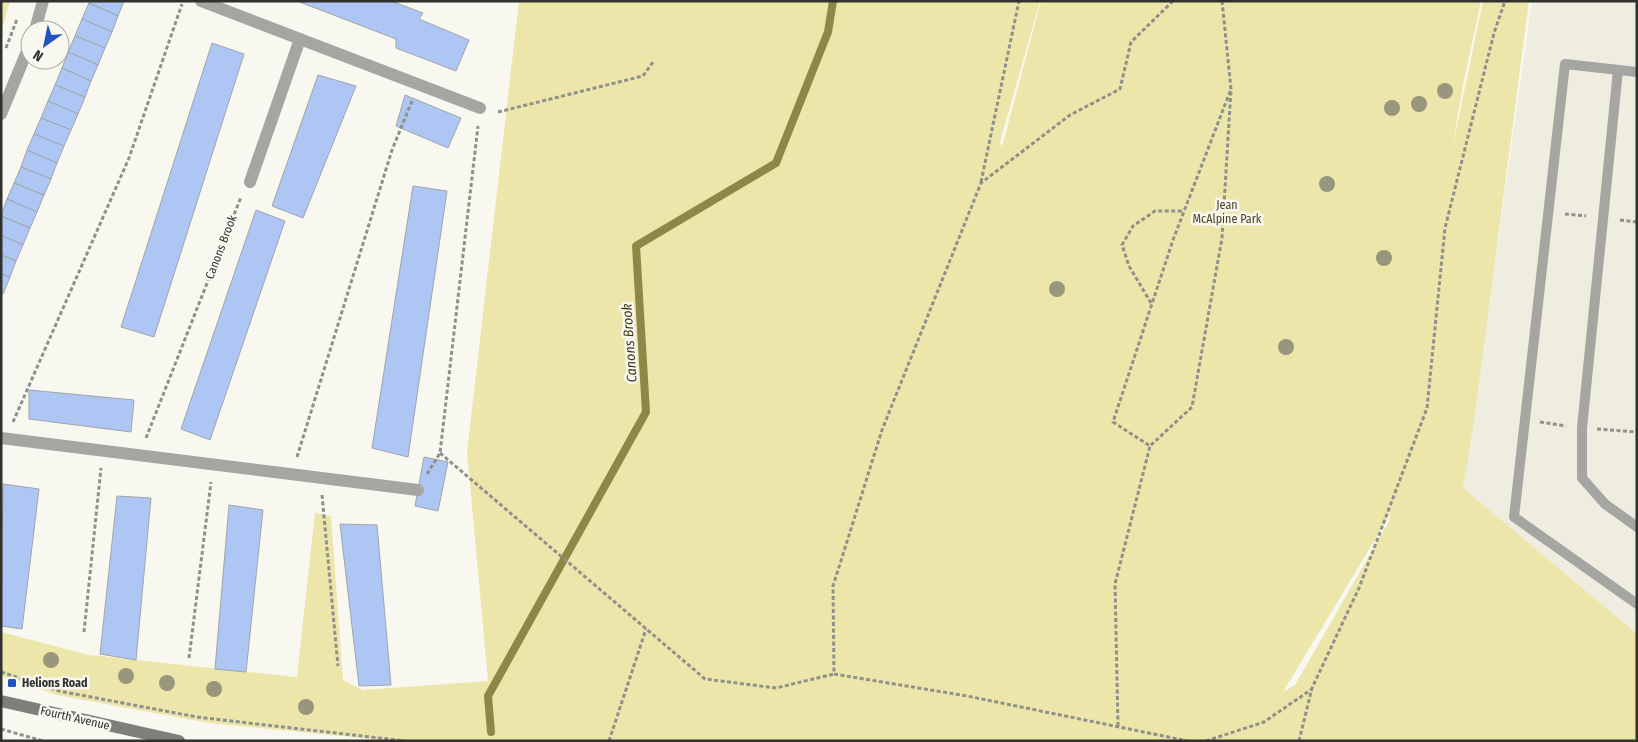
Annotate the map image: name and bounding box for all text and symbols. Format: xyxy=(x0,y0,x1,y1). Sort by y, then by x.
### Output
north arrow xyxy=(20,20,70,70)
text: N xyxy=(30,46,46,65)
park label: Jean McAlpine Park xyxy=(1193,198,1262,226)
street label: Canons Brook xyxy=(202,213,240,281)
water label: Canons Brook xyxy=(618,303,641,383)
place label: Helions Road xyxy=(22,676,88,690)
marker: Helions Road xyxy=(6,677,18,689)
street label: Fourth Avenue xyxy=(39,703,111,733)

